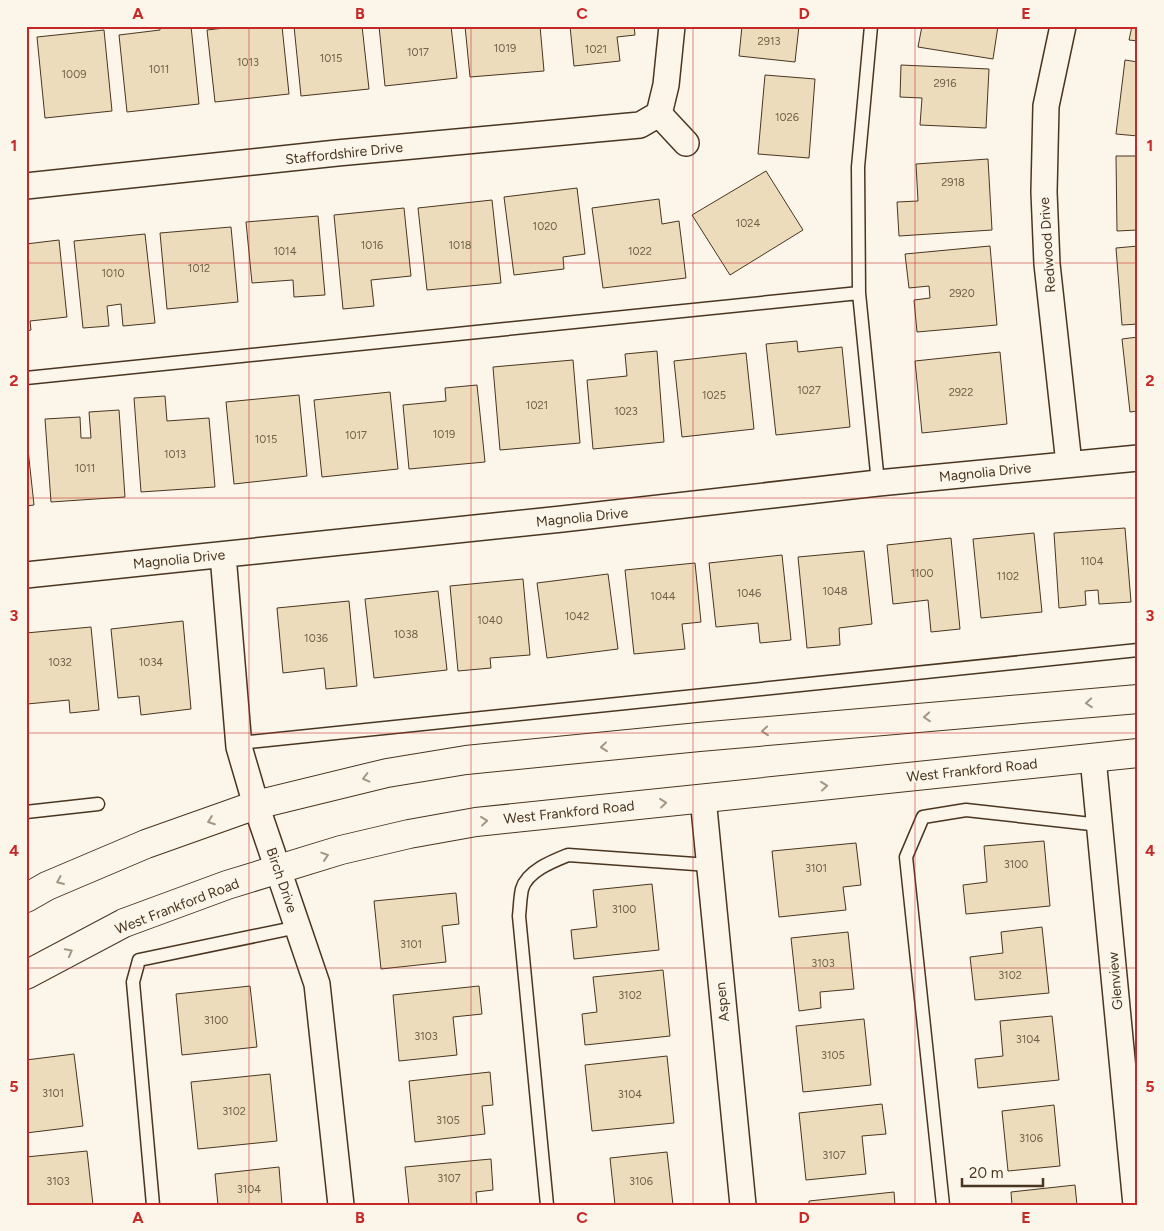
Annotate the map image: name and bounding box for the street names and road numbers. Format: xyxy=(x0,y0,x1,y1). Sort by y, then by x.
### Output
street label: Staffordshire Drive xyxy=(284,139,404,168)
street label: Redwood Drive xyxy=(1036,196,1059,293)
street label: Magnolia Drive xyxy=(938,459,1032,486)
street label: Magnolia Drive xyxy=(535,504,629,531)
street label: Magnolia Drive xyxy=(132,546,226,573)
street label: West Frankford Road xyxy=(906,755,1038,786)
street label: West Frankford Road xyxy=(503,797,635,828)
street label: Birch Drive xyxy=(262,845,301,915)
street label: West Frankford Road xyxy=(113,875,242,938)
street label: Glenview xyxy=(1105,951,1126,1011)
street label: Aspen xyxy=(712,981,733,1023)

